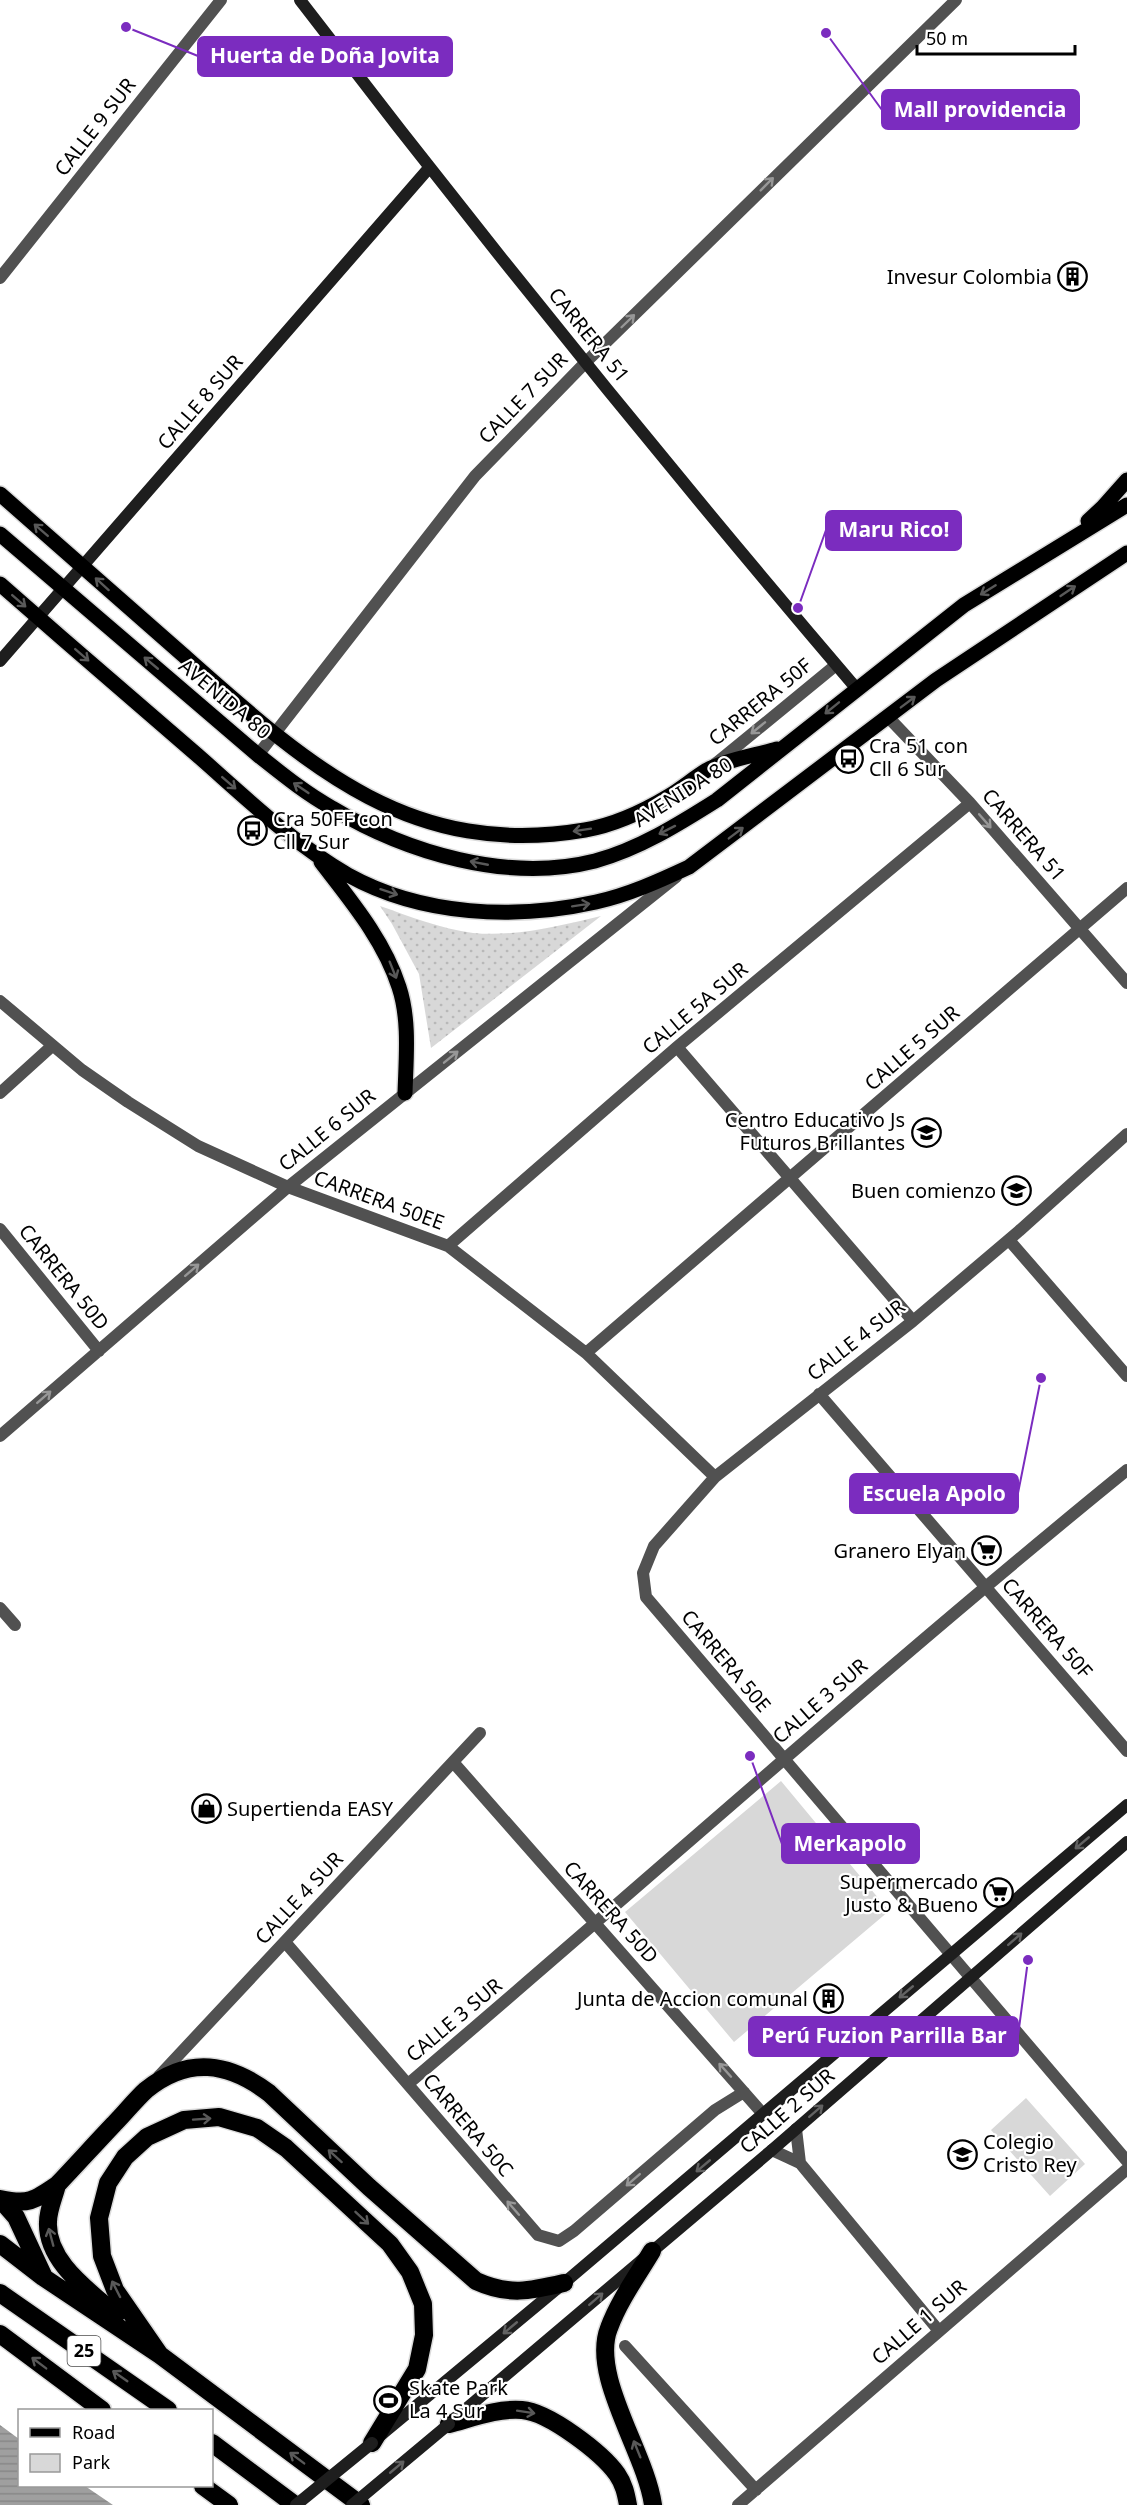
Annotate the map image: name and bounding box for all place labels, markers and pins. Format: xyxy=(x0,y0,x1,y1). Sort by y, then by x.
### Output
callout: Huerta de Doña Jovita xyxy=(198,37,452,76)
callout: Mall providencia xyxy=(882,90,1079,129)
building icon: Invesur Colombia xyxy=(1057,261,1089,293)
place label: Invesur Colombia xyxy=(887,263,1052,290)
callout: Maru Rico! xyxy=(826,511,961,550)
place label: Cra 51 con Cll 6 Sur xyxy=(869,732,968,782)
bus stop icon: Cra 51 con Cll 6 Sur xyxy=(832,742,864,774)
place label: Cra 50FF con Cll 7 Sur xyxy=(273,805,393,855)
bus stop icon: Cra 50FF con Cll 7 Sur xyxy=(236,814,268,846)
place label: Centro Educativo Js Futuros Brillantes xyxy=(725,1106,905,1156)
school or university icon: Centro Educativo Js Futuros Brillantes xyxy=(910,1116,942,1148)
school or university icon: Buen comienzo xyxy=(1001,1175,1033,1207)
place label: Buen comienzo xyxy=(851,1177,996,1204)
callout: Escuela Apolo xyxy=(850,1474,1018,1513)
supermarket icon: Granero Elyan xyxy=(971,1535,1003,1567)
place label: Granero Elyan xyxy=(834,1537,966,1564)
shop icon: Supertienda EASY xyxy=(190,1793,222,1825)
place label: Supertienda EASY xyxy=(227,1795,394,1822)
callout: Merkapolo xyxy=(782,1824,919,1863)
place label: Supermercado Justo & Bueno xyxy=(840,1868,978,1918)
supermarket icon: Supermercado Justo & Bueno xyxy=(983,1877,1015,1909)
building icon: Junta de Accion comunal xyxy=(813,1983,845,2015)
place label: Junta de Accion comunal xyxy=(575,1985,808,2012)
callout: Perú Fuzion Parrilla Bar xyxy=(749,2017,1018,2056)
place label: Colegio Cristo Rey xyxy=(983,2128,1077,2178)
school or university icon: Colegio Cristo Rey xyxy=(946,2138,978,2170)
place label: Skate Park La 4 Sur xyxy=(409,2374,508,2424)
sports icon: Skate Park La 4 Sur xyxy=(372,2384,404,2416)

